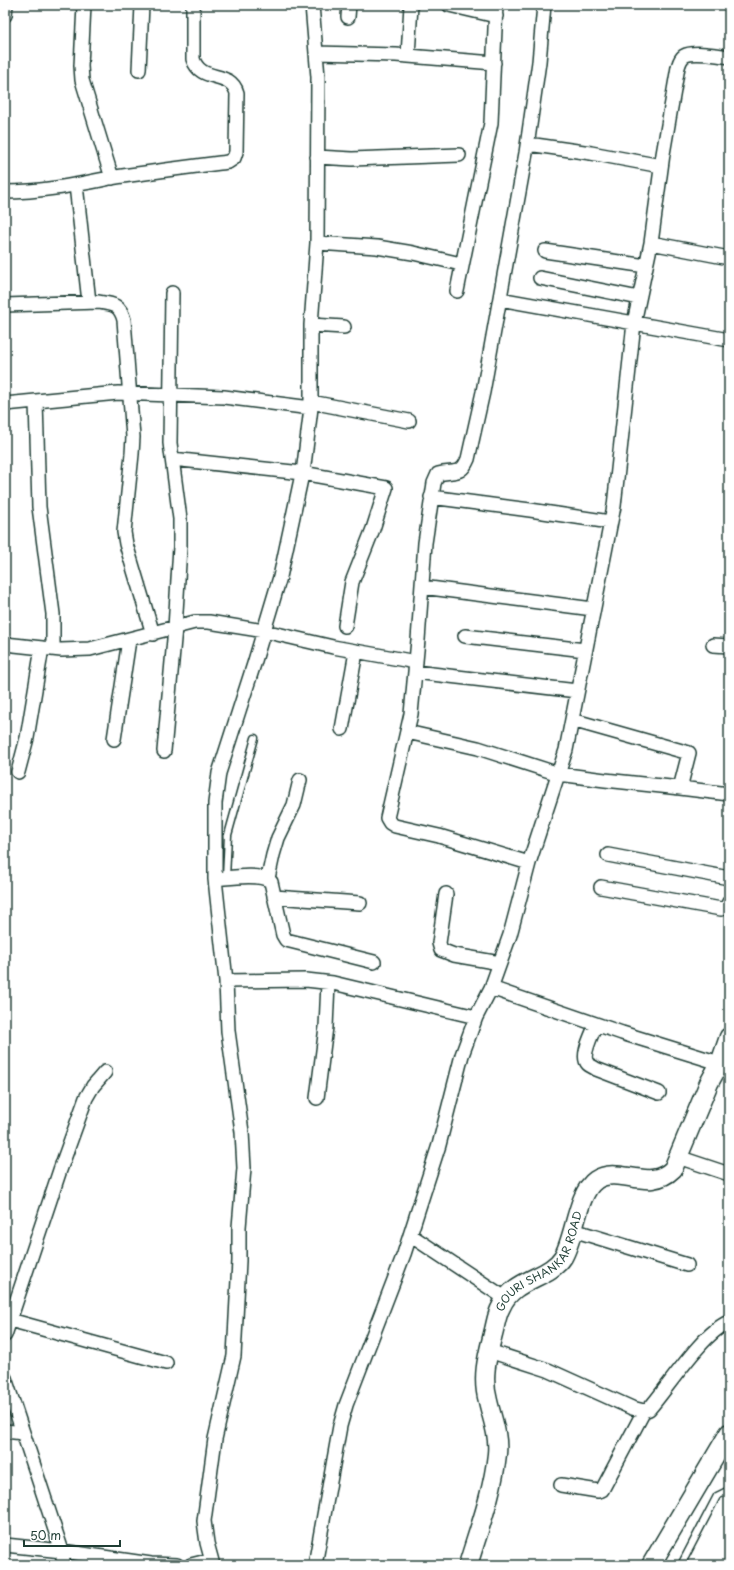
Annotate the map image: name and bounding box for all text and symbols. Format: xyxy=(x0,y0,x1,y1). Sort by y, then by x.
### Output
street label: GOURI SHANKAR ROAD xyxy=(491,1209,586,1314)
scale bar xyxy=(24,1522,120,1548)
text: 50 m xyxy=(30,1526,61,1544)

